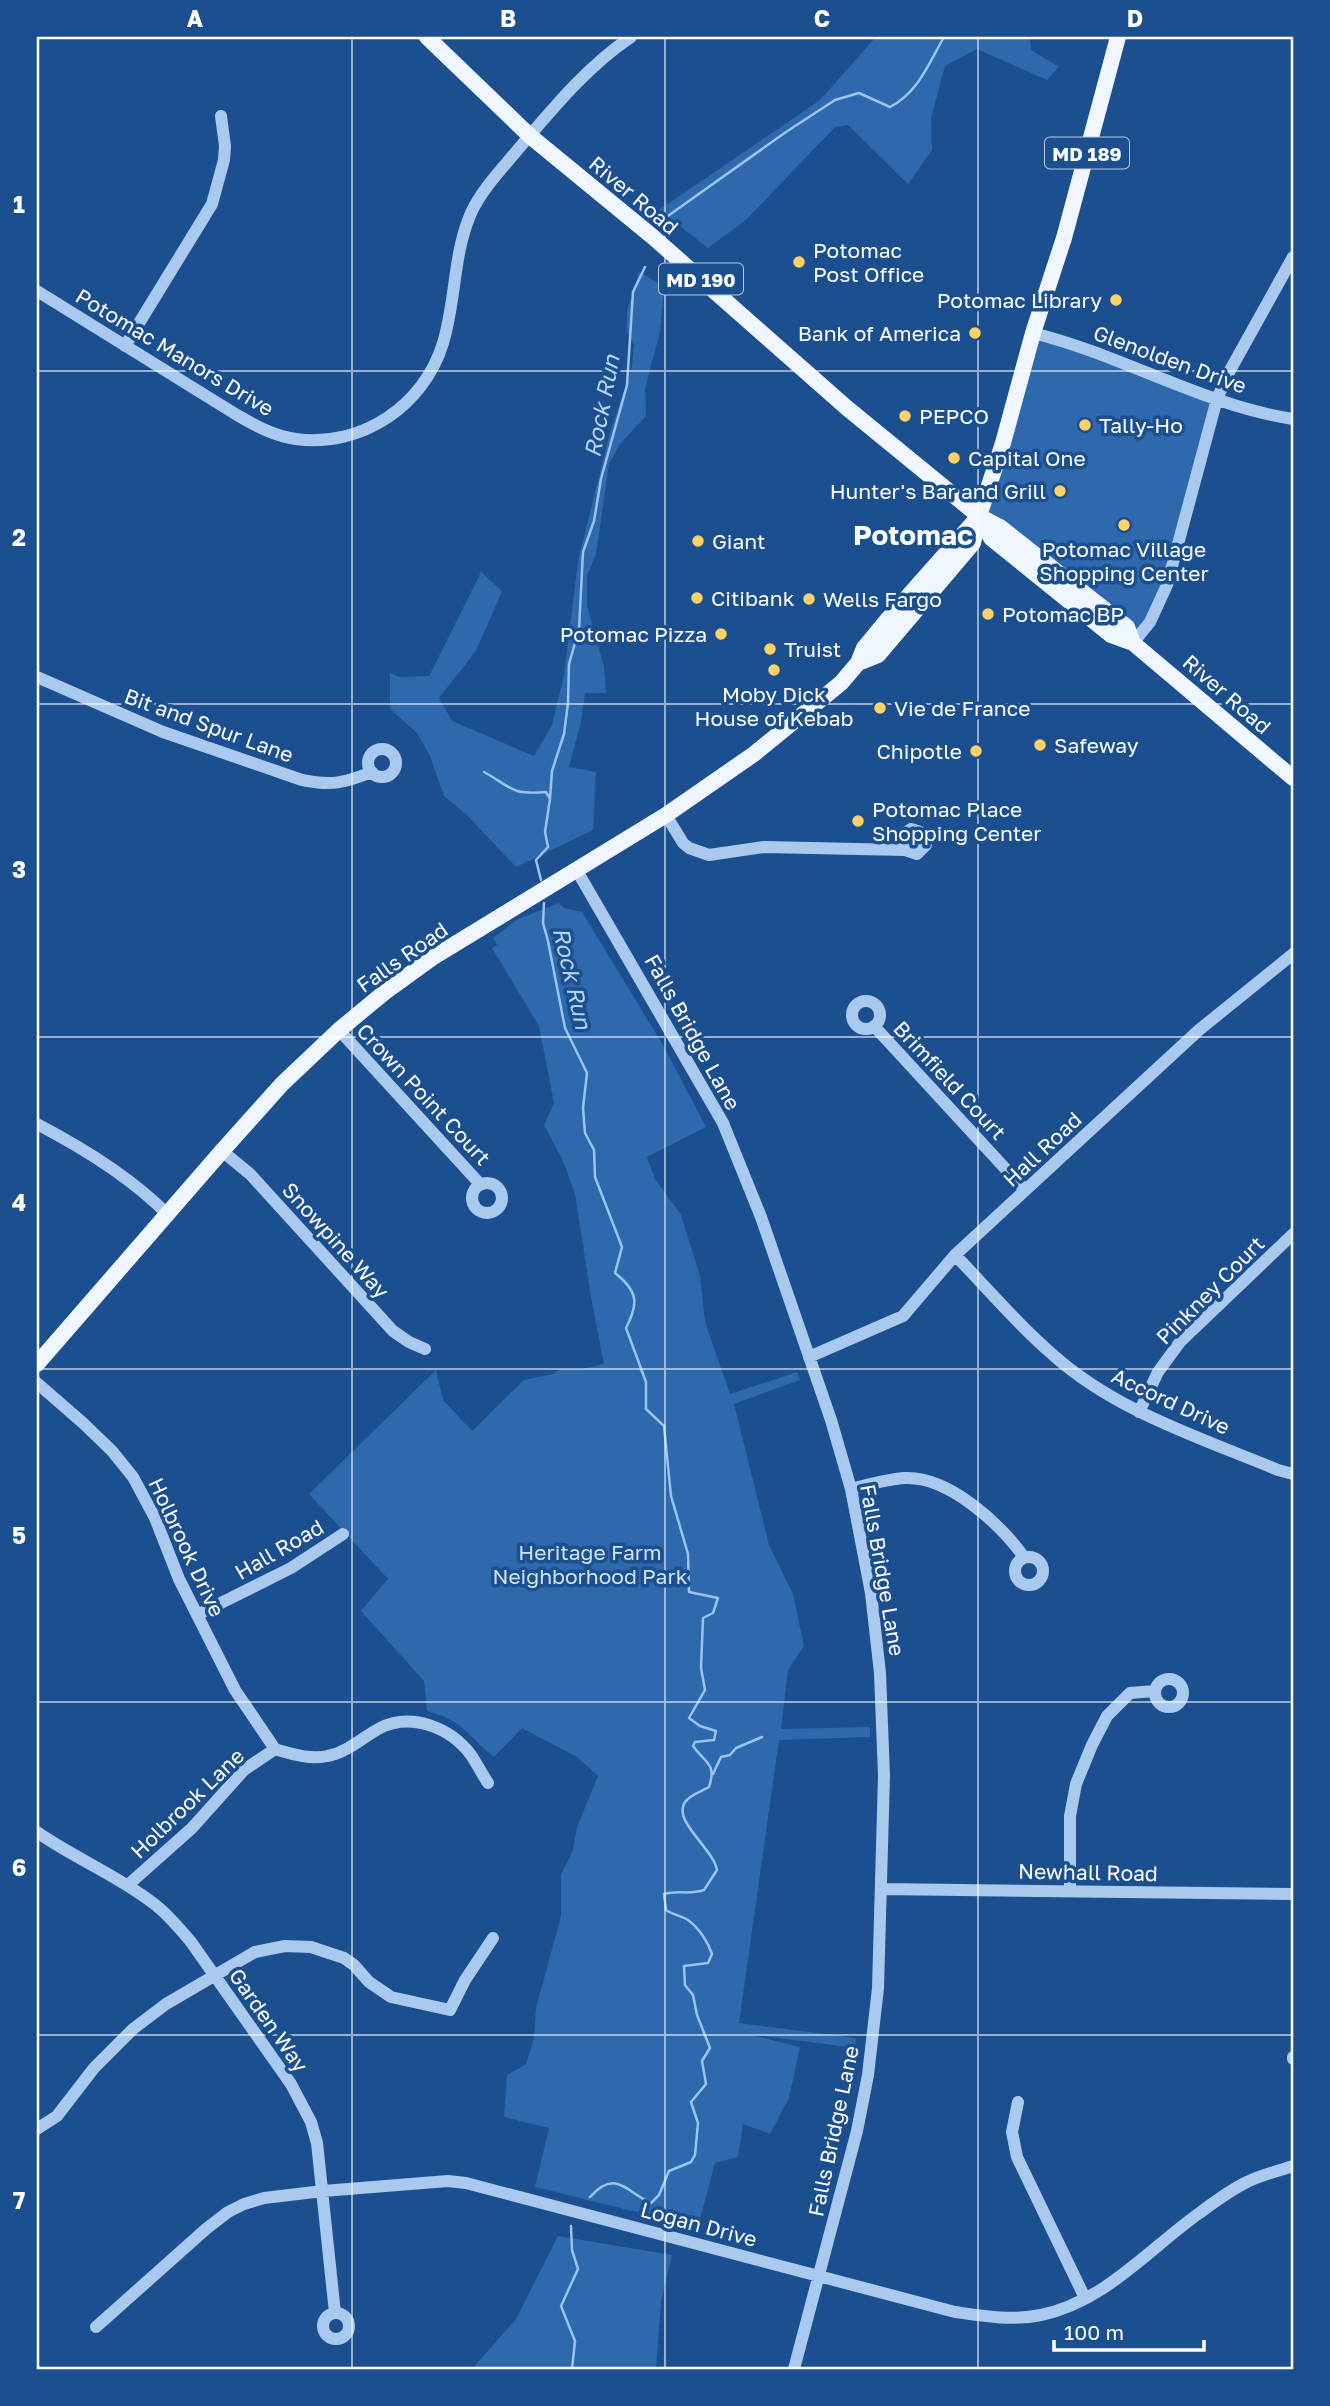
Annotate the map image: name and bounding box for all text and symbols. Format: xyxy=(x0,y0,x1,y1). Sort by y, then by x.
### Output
text: A xyxy=(187,4,204,32)
text: B xyxy=(500,4,516,32)
text: C xyxy=(814,4,830,32)
text: D xyxy=(1127,4,1143,32)
road number: MD 189 xyxy=(1045,138,1129,168)
street label: River Road xyxy=(584,150,684,240)
text: 1 xyxy=(13,190,25,218)
place label: Potomac Post Office xyxy=(813,237,924,287)
marker: Potomac Post Office xyxy=(791,254,807,270)
road number: MD 190 xyxy=(659,264,743,294)
street label: Potomac Manors Drive xyxy=(71,283,279,421)
place label: Potomac Library xyxy=(937,287,1102,313)
marker: Potomac Library xyxy=(1108,292,1124,308)
street label: Glenolden Drive xyxy=(1090,319,1250,399)
place label: Bank of America xyxy=(798,320,961,346)
marker: Bank of America xyxy=(967,325,983,341)
water label: Rock Run xyxy=(577,352,625,460)
place label: PEPCO xyxy=(919,403,989,429)
marker: PEPCO xyxy=(897,408,913,424)
place label: Tally-Ho xyxy=(1099,412,1183,438)
marker: Tally-Ho xyxy=(1077,417,1093,433)
place label: Capital One xyxy=(968,445,1086,471)
marker: Capital One xyxy=(946,450,962,466)
place label: Hunter's Bar and Grill xyxy=(830,478,1046,504)
marker: Hunter's Bar and Grill xyxy=(1052,483,1068,499)
marker: Potomac Village Shopping Center xyxy=(1116,517,1132,533)
district label: Potomac xyxy=(853,518,973,551)
text: 2 xyxy=(12,523,26,551)
place label: Giant xyxy=(712,528,765,554)
marker: Giant xyxy=(690,533,706,549)
place label: Potomac Village Shopping Center xyxy=(1039,536,1209,586)
place label: Citibank xyxy=(711,585,795,611)
place label: Wells Fargo xyxy=(823,586,942,612)
marker: Citibank xyxy=(689,590,705,606)
marker: Wells Fargo xyxy=(801,591,817,607)
place label: Potomac BP xyxy=(1002,601,1124,627)
marker: Potomac BP xyxy=(980,606,996,622)
place label: Potomac Pizza xyxy=(560,621,707,647)
marker: Potomac Pizza xyxy=(713,626,729,642)
place label: Truist xyxy=(784,636,841,662)
marker: Truist xyxy=(762,641,778,657)
street label: River Road xyxy=(1178,649,1276,739)
marker: Moby Dick House of Kebab xyxy=(766,662,782,678)
place label: Moby Dick House of Kebab xyxy=(694,681,854,731)
street label: Bit and Spur Lane xyxy=(121,682,297,768)
place label: Vie de France xyxy=(894,695,1030,721)
marker: Vie de France xyxy=(872,700,888,716)
place label: Safeway xyxy=(1054,732,1139,758)
marker: Safeway xyxy=(1032,737,1048,753)
place label: Chipotle xyxy=(877,738,962,764)
marker: Chipotle xyxy=(968,743,984,759)
place label: Potomac Place Shopping Center xyxy=(872,796,1041,846)
marker: Potomac Place Shopping Center xyxy=(850,813,866,829)
text: 3 xyxy=(12,855,26,883)
street label: Falls Road xyxy=(351,916,453,998)
water label: Rock Run xyxy=(548,924,599,1033)
street label: Falls Bridge Lane xyxy=(639,950,747,1114)
street label: Brimfield Court xyxy=(888,1015,1012,1145)
street label: Crown Point Court xyxy=(352,1018,496,1170)
street label: Hall Road xyxy=(997,1106,1087,1192)
street label: Snowpine Way xyxy=(277,1177,395,1304)
text: 4 xyxy=(12,1188,26,1216)
street label: Pinkney Court xyxy=(1150,1230,1270,1350)
street label: Accord Drive xyxy=(1108,1362,1234,1440)
street label: Holbrook Drive xyxy=(143,1473,231,1621)
street label: Falls Bridge Lane xyxy=(855,1482,911,1658)
street label: Hall Road xyxy=(230,1513,328,1585)
text: 5 xyxy=(12,1521,26,1549)
park label: Heritage Farm Neighborhood Park xyxy=(492,1539,688,1589)
street label: Holbrook Lane xyxy=(125,1742,249,1864)
text: 6 xyxy=(12,1853,26,1881)
street label: Newhall Road xyxy=(1018,1858,1158,1886)
street label: Garden Way xyxy=(224,1963,314,2077)
street label: Falls Bridge Lane xyxy=(802,2043,864,2219)
text: 7 xyxy=(13,2186,25,2214)
street label: Logan Drive xyxy=(638,2196,760,2252)
scale bar xyxy=(1054,2308,1204,2352)
text: 100 m xyxy=(1064,2319,1124,2345)

